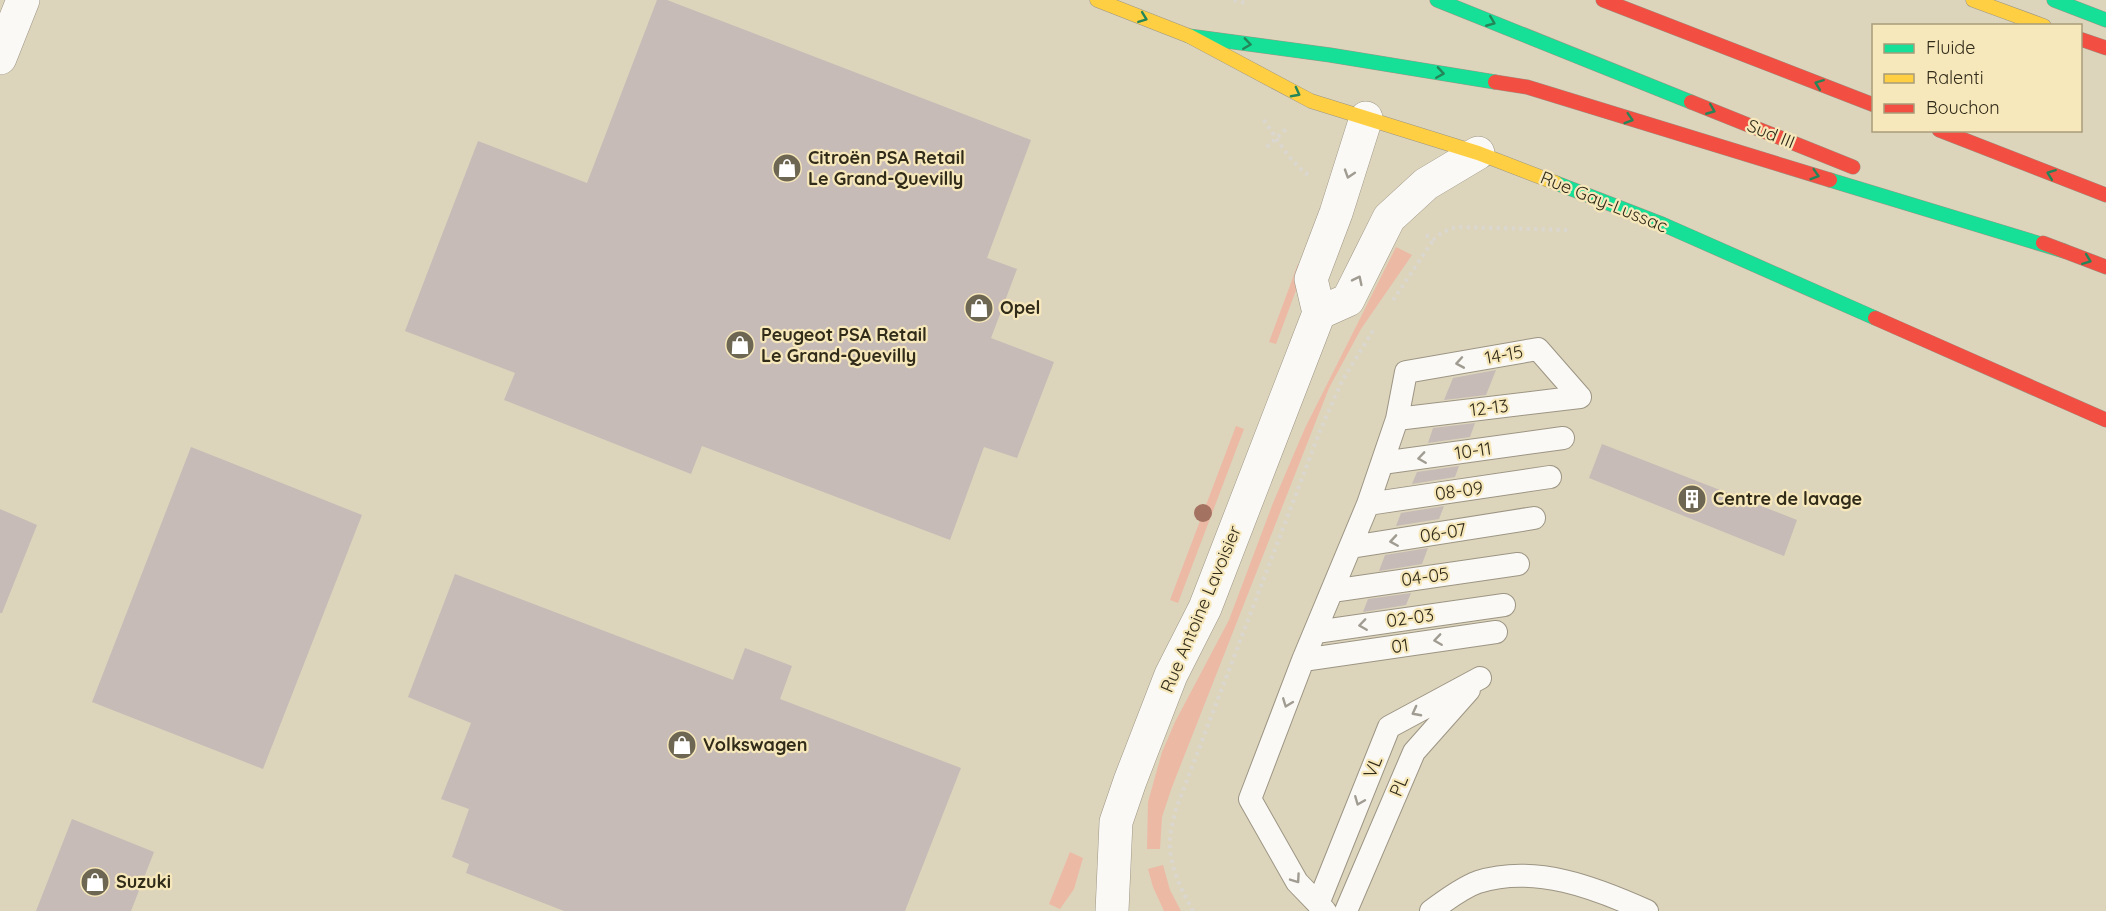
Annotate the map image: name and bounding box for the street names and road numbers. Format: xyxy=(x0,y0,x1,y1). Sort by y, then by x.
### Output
street label: Sud III xyxy=(1744,114,1799,154)
street label: Rue Gay-Lussac xyxy=(1537,166,1671,238)
street label: 14-15 xyxy=(1483,340,1525,369)
street label: 12-13 xyxy=(1468,394,1510,421)
street label: 10-11 xyxy=(1453,437,1493,464)
street label: 08-09 xyxy=(1433,476,1484,505)
street label: 06-07 xyxy=(1418,518,1468,547)
street label: Rue Antoine Lavoisier xyxy=(1155,522,1246,696)
street label: 04-05 xyxy=(1400,562,1450,591)
street label: 02-03 xyxy=(1385,603,1435,632)
street label: 01 xyxy=(1390,633,1410,658)
street label: VL xyxy=(1358,752,1387,781)
street label: PL xyxy=(1384,772,1413,800)

